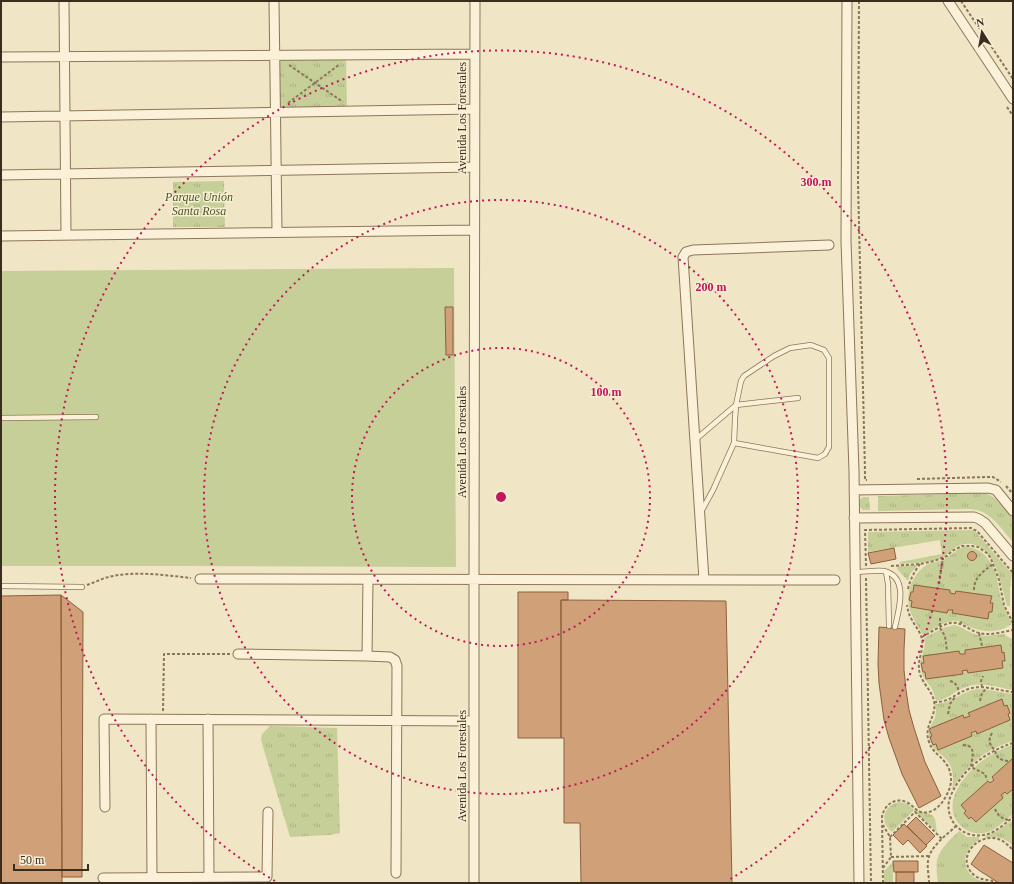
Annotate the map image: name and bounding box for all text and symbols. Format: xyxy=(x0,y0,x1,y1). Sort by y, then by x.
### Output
north arrow xyxy=(962,12,1002,52)
text: N xyxy=(975,16,985,29)
street label: Avenida Los Forestales xyxy=(455,61,469,174)
text: 300 m xyxy=(801,175,832,189)
park label: Parque Unión Santa Rosa xyxy=(164,190,233,218)
text: 200 m xyxy=(696,280,727,294)
street label: Avenida Los Forestales xyxy=(455,385,469,498)
text: 100 m xyxy=(591,385,622,399)
centre of rings xyxy=(494,490,508,504)
street label: Avenida Los Forestales xyxy=(455,709,469,822)
scale bar xyxy=(14,846,88,872)
text: 50 m xyxy=(20,853,45,867)

